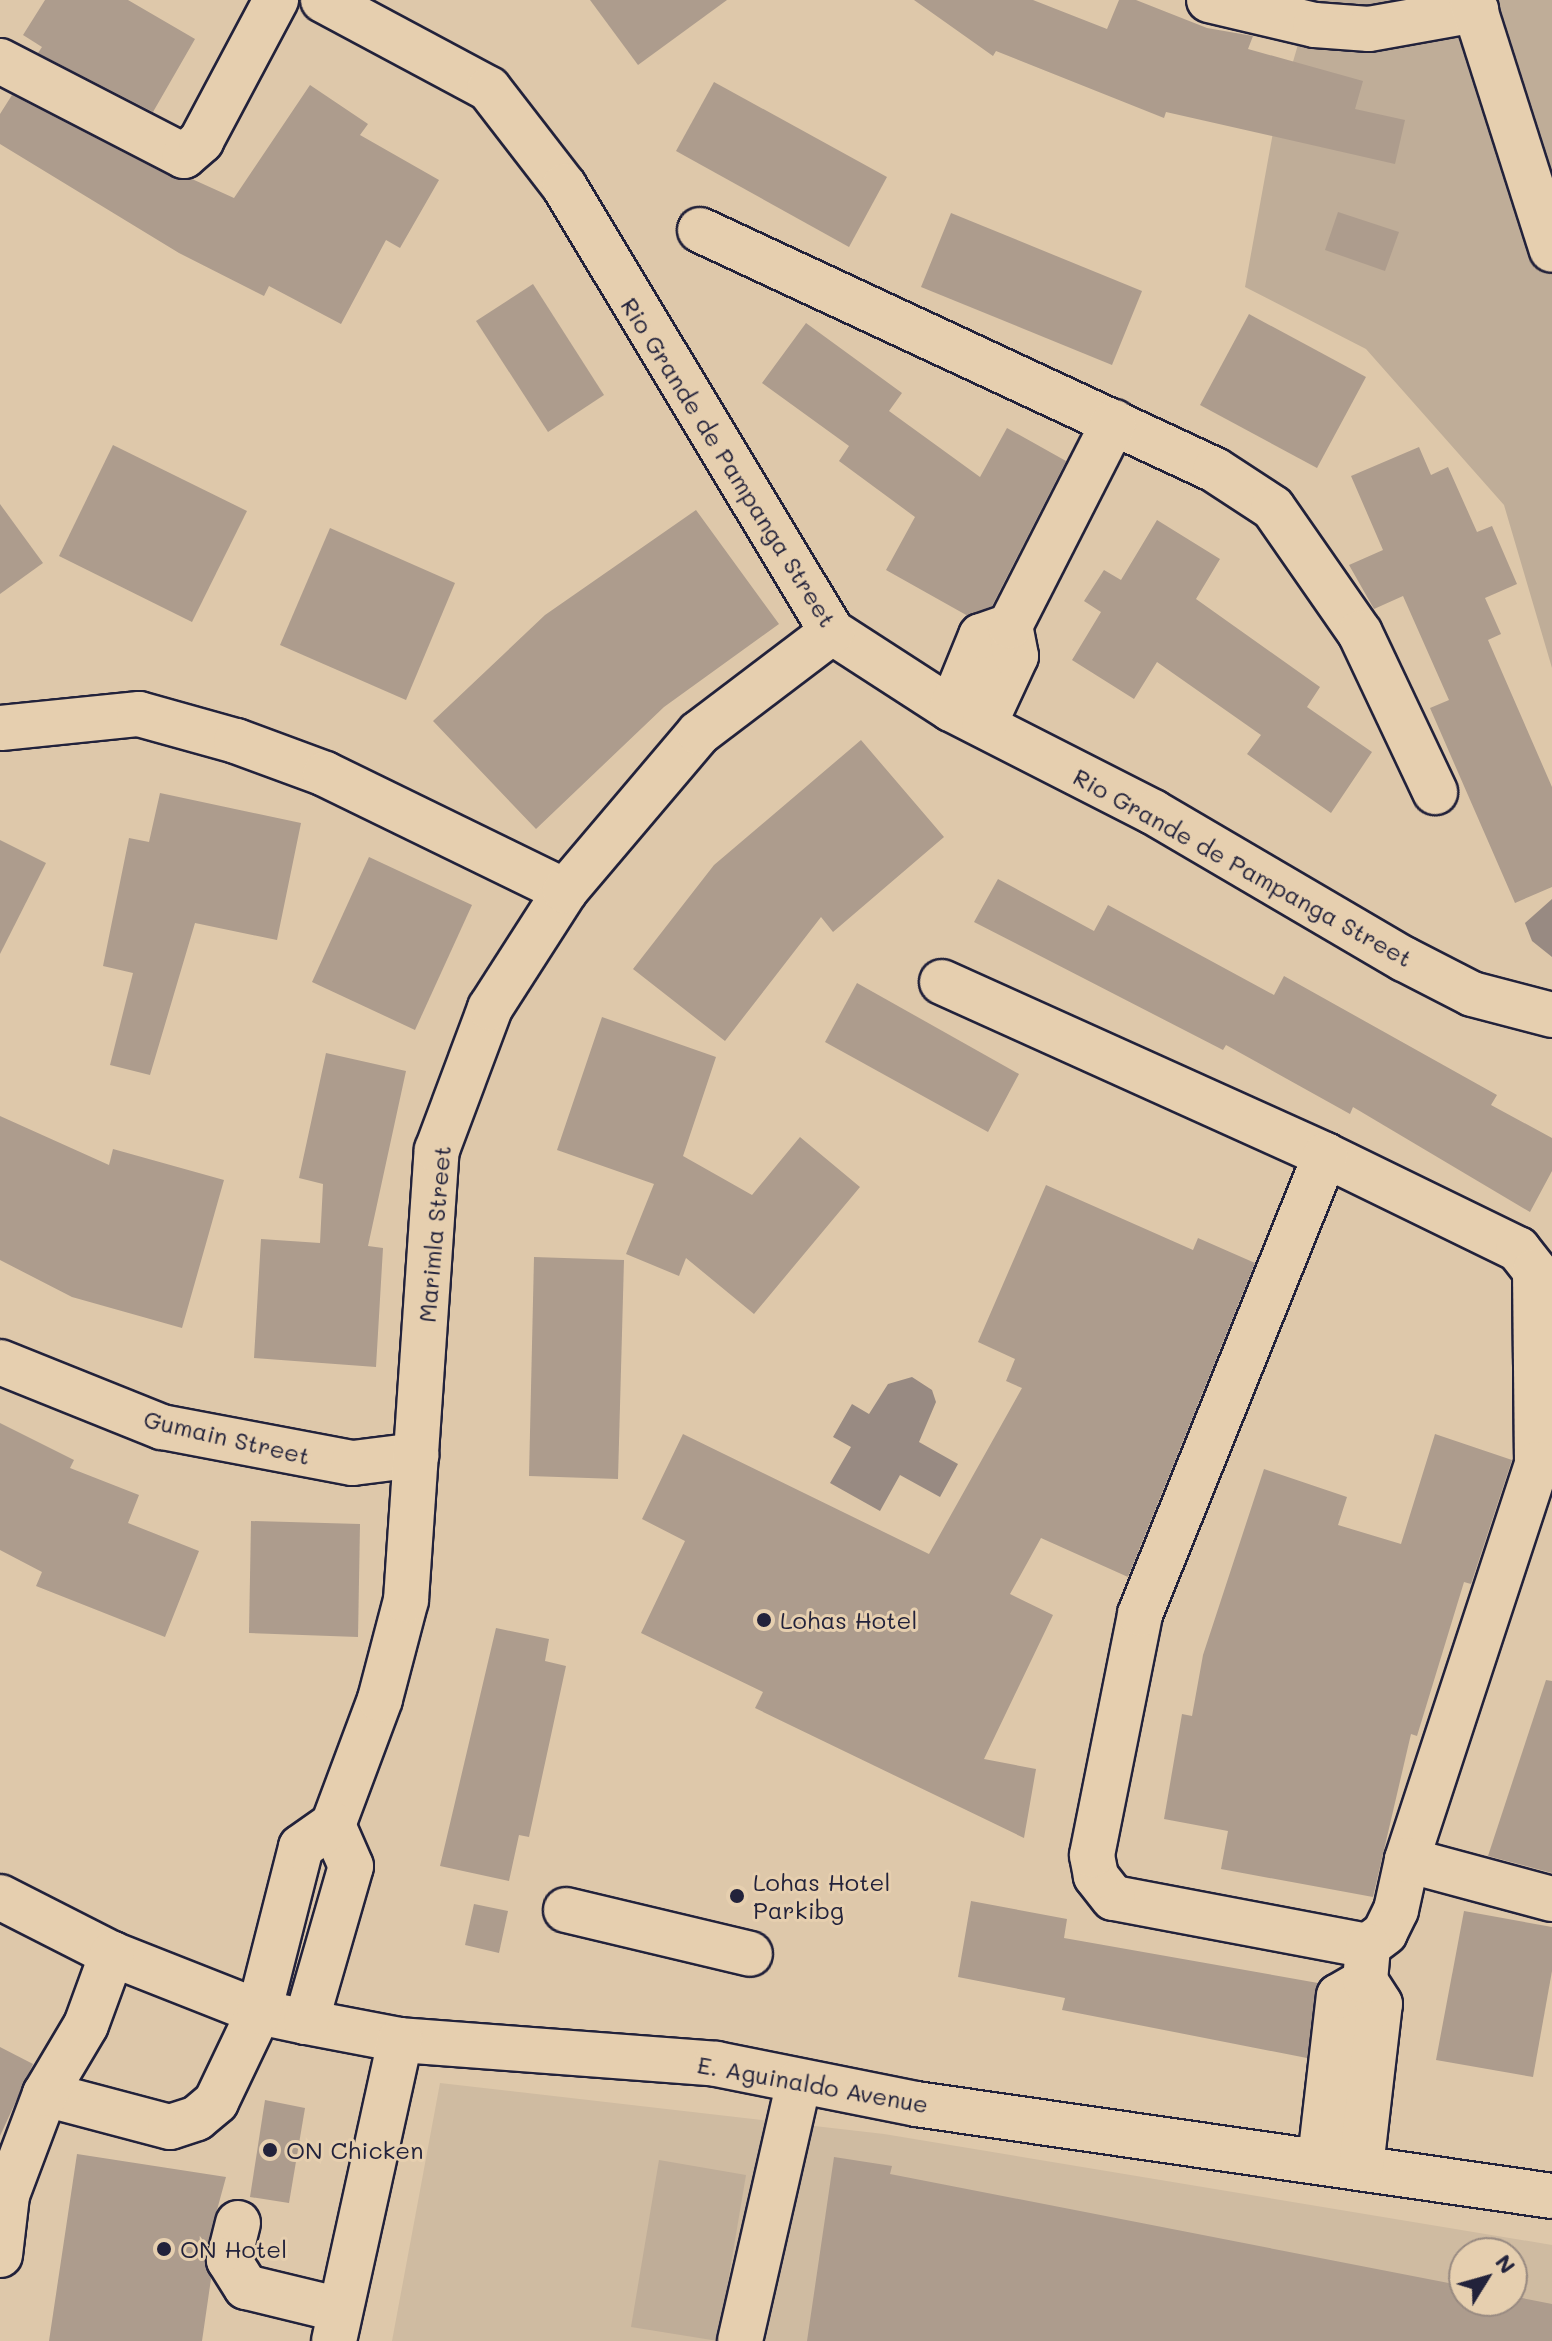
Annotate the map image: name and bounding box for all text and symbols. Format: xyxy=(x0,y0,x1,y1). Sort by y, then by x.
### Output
street label: Rio Grande de Pampanga Street xyxy=(615,292,843,632)
street label: Rio Grande de Pampanga Street xyxy=(1069,762,1417,972)
street label: Marimla Street xyxy=(412,1144,456,1324)
street label: Gumain Street xyxy=(141,1404,313,1470)
place label: Lohas Hotel xyxy=(780,1606,917,1634)
marker: Lohas Hotel xyxy=(755,1611,773,1629)
place label: Lohas Hotel Parkibg xyxy=(753,1868,890,1924)
marker: Lohas Hotel Parkibg xyxy=(728,1887,746,1905)
street label: E. Aguinaldo Avenue xyxy=(695,2050,931,2118)
place label: ON Chicken xyxy=(286,2136,423,2164)
marker: ON Chicken xyxy=(261,2141,279,2159)
place label: ON Hotel xyxy=(180,2235,287,2263)
north arrow xyxy=(1448,2237,1528,2317)
marker: ON Hotel xyxy=(155,2240,173,2258)
text: N xyxy=(1489,2248,1523,2279)

